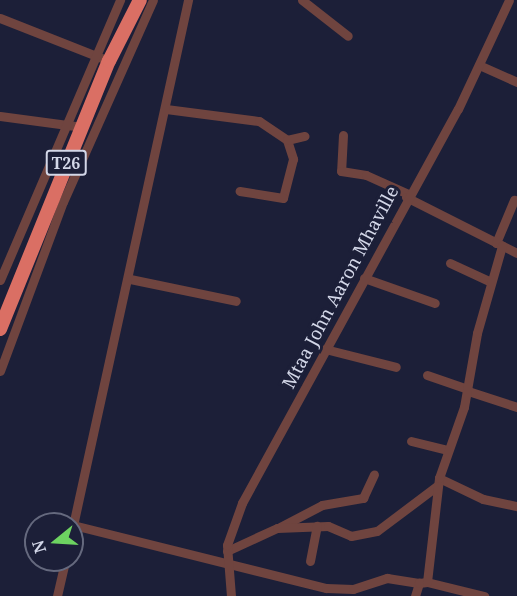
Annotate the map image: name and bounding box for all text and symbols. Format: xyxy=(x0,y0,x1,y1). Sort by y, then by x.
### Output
road number: T26 xyxy=(45,150,87,176)
street label: Mtaa John Aaron Mhaville xyxy=(277,182,403,392)
north arrow xyxy=(24,512,84,572)
text: N xyxy=(26,538,51,556)

